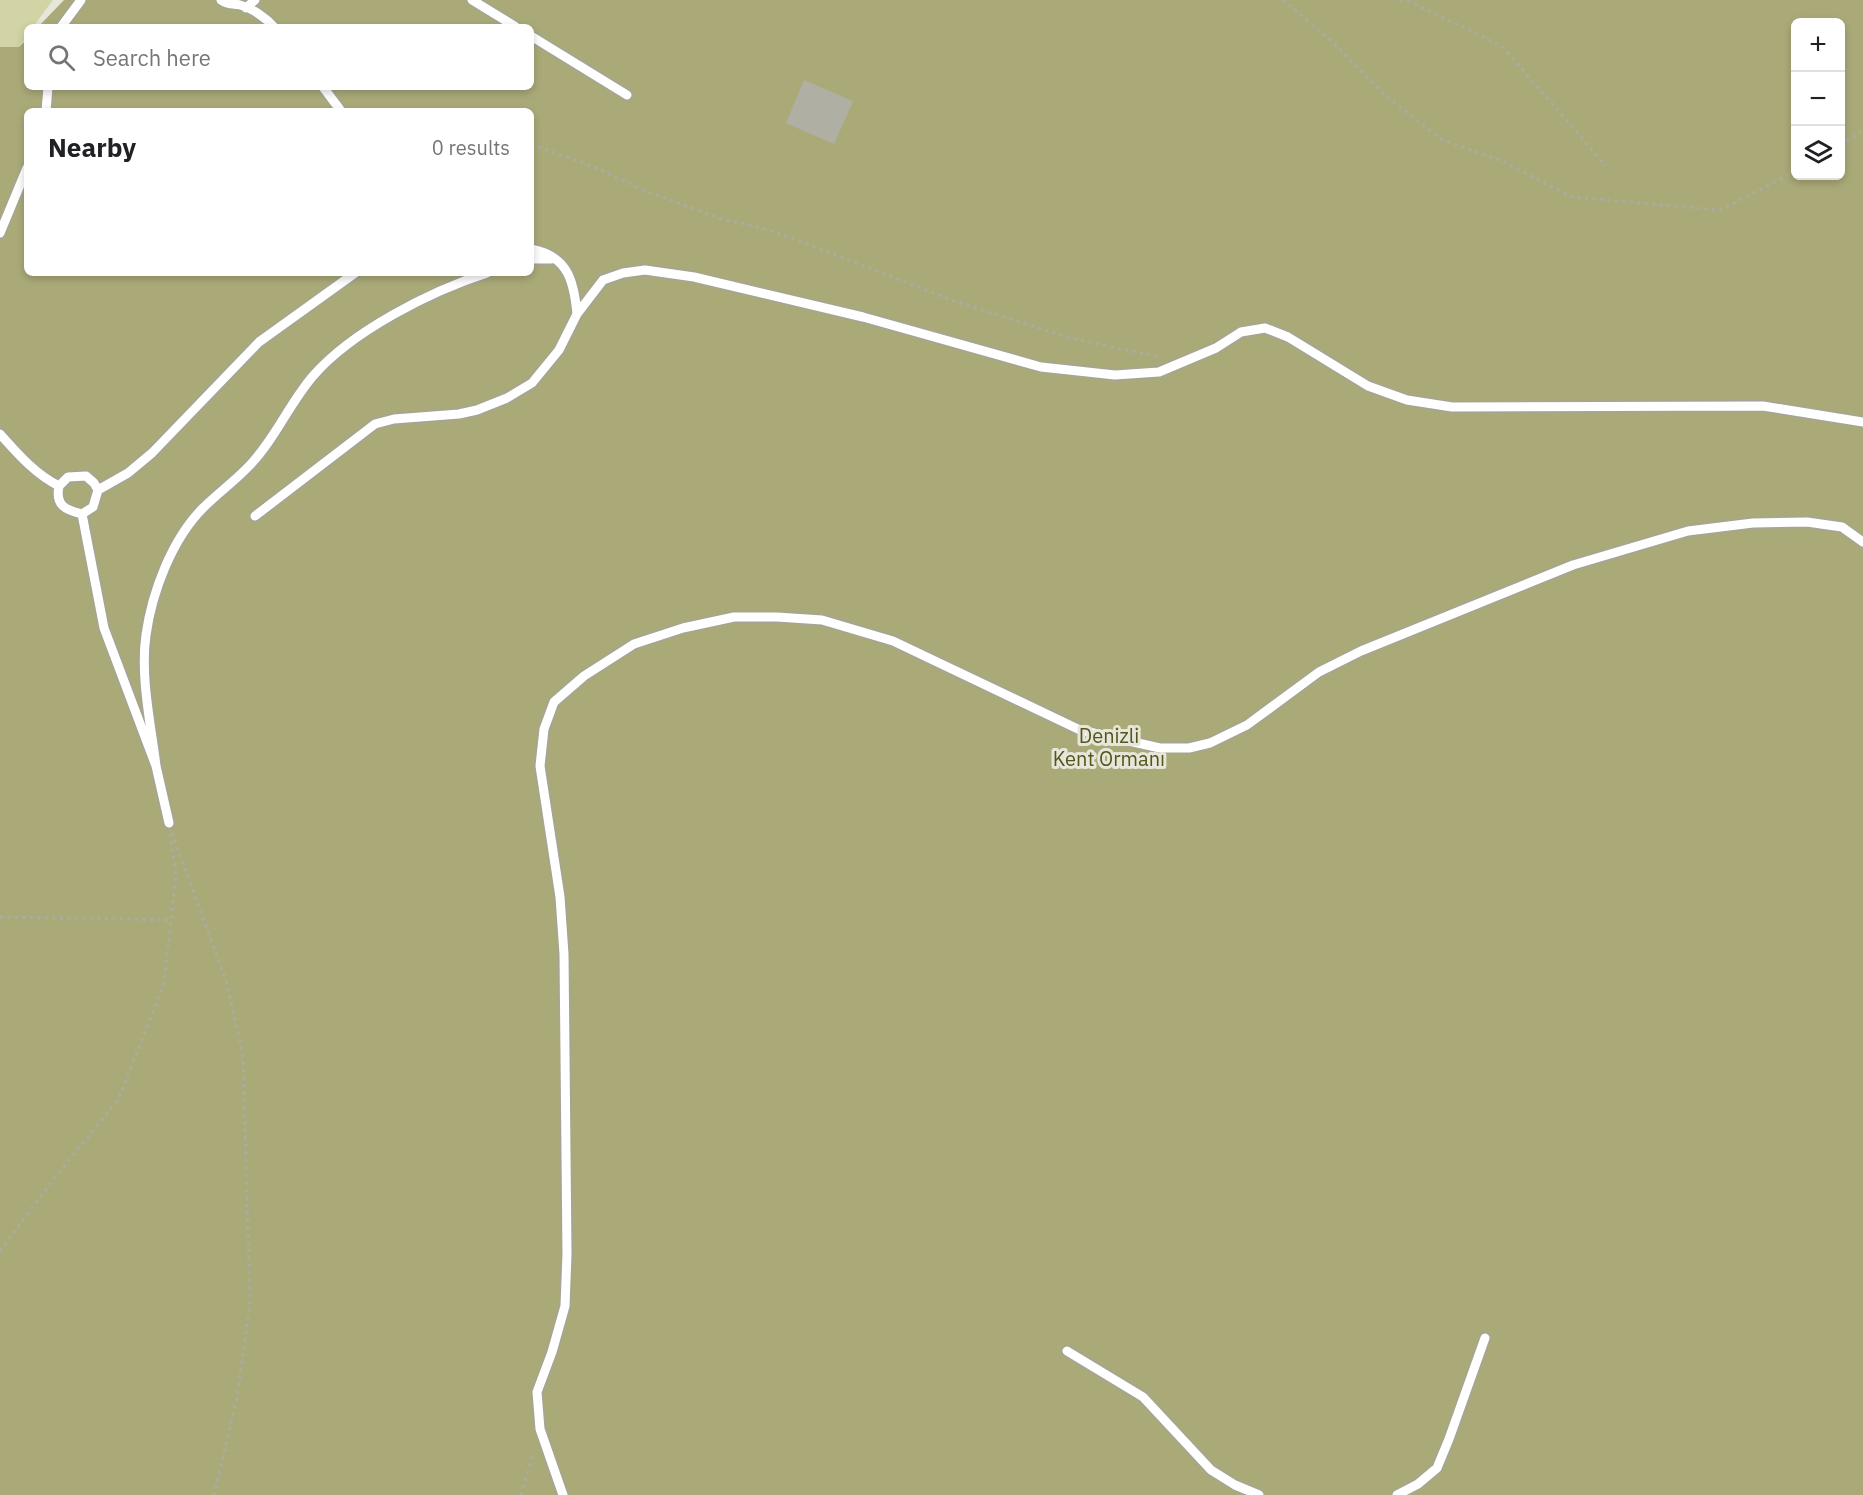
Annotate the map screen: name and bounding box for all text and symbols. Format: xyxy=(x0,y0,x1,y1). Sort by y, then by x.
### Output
map controls xyxy=(1791,18,1845,180)
button: + xyxy=(1791,18,1845,72)
search box xyxy=(24,24,534,90)
icon: search xyxy=(45,41,78,74)
text: Search here xyxy=(93,43,211,72)
button: − xyxy=(1791,72,1845,126)
button: layers xyxy=(1791,126,1845,180)
text: Nearby xyxy=(48,130,136,164)
text: 0 results xyxy=(432,134,510,161)
park label: Denizli Kent Ormanı xyxy=(1053,722,1165,772)

